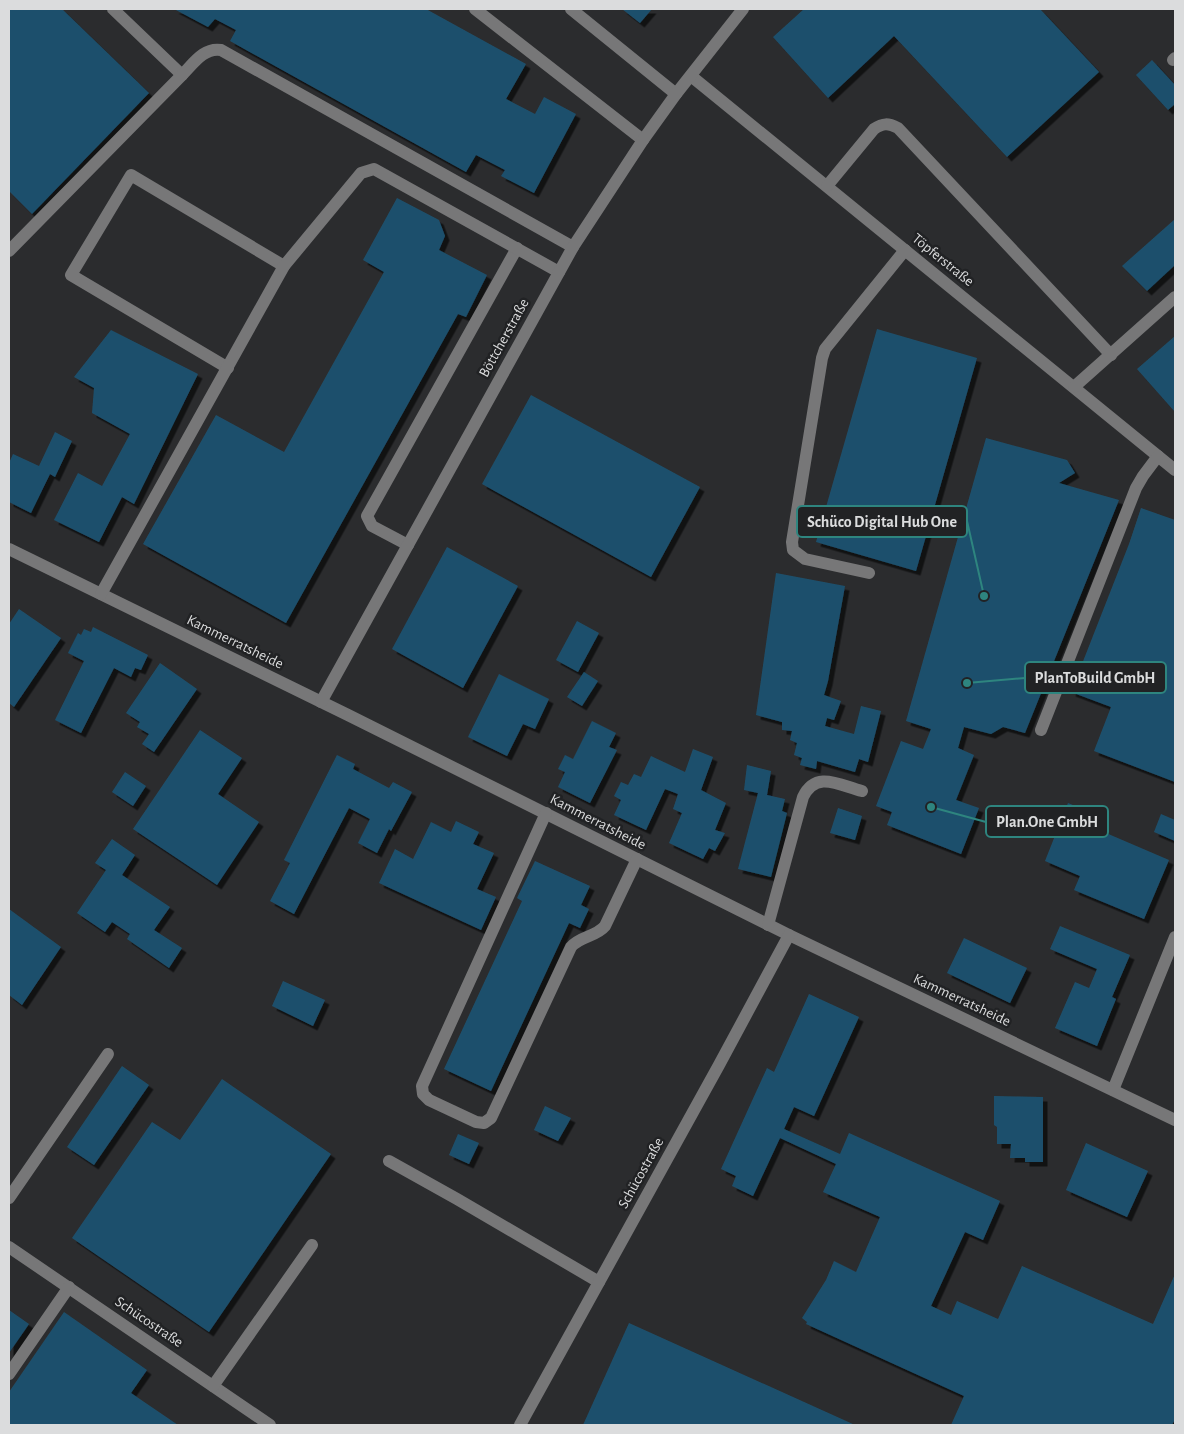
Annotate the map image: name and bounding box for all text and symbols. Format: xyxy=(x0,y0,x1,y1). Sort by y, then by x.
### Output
street label: Töpferstraße xyxy=(909,231,977,289)
street label: Böttcherstraße xyxy=(476,296,532,380)
callout: Schüco Digital Hub One xyxy=(797,506,967,537)
text: Schüco Digital Hub One xyxy=(807,514,957,530)
street label: Kammerratsheide xyxy=(184,612,286,672)
callout: PlanToBuild GmbH xyxy=(1025,662,1166,693)
text: PlanToBuild GmbH xyxy=(1035,670,1155,686)
street label: Kammerratsheide xyxy=(548,791,648,853)
callout: Plan.One GmbH xyxy=(986,806,1108,837)
text: Plan.One GmbH xyxy=(996,814,1098,830)
street label: Kammerratsheide xyxy=(911,971,1013,1029)
street label: Schücostraße xyxy=(615,1135,667,1211)
street label: Schücostraße xyxy=(112,1294,186,1350)

